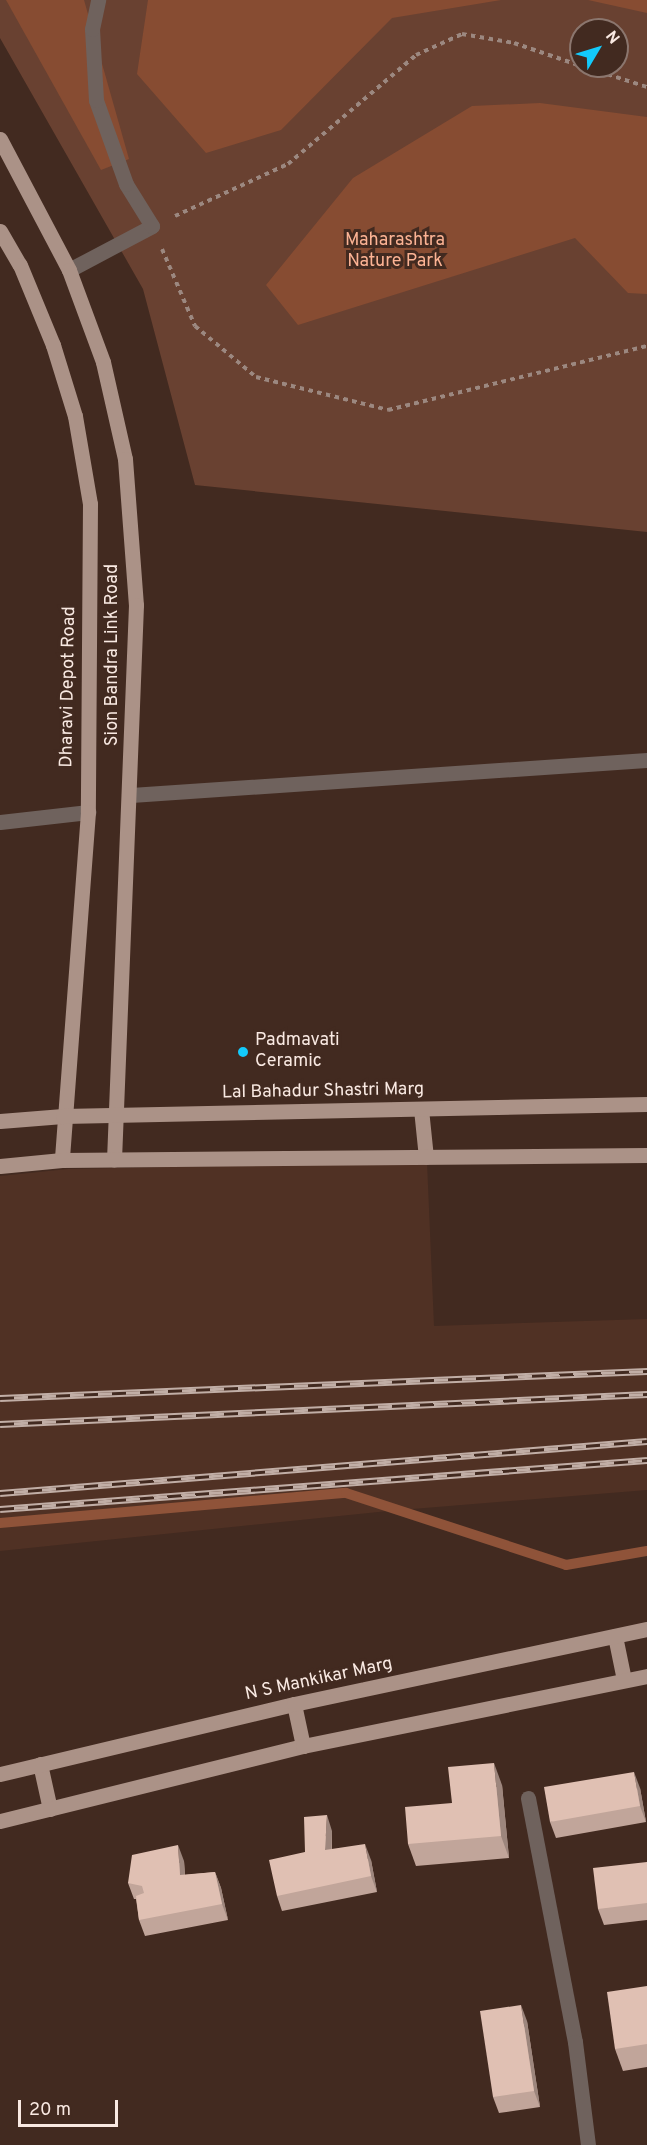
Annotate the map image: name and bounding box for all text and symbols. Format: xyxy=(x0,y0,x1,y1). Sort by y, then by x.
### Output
north arrow xyxy=(569,18,629,78)
text: N xyxy=(600,27,623,49)
park label: Maharashtra Nature Park xyxy=(345,231,445,274)
street label: Sion Bandra Link Road xyxy=(102,564,124,746)
street label: Dharavi Depot Road xyxy=(57,606,81,768)
place label: Padmavati Ceramic xyxy=(255,1031,340,1074)
marker: Padmavati Ceramic xyxy=(236,1045,250,1059)
street label: Lal Bahadur Shastri Marg xyxy=(222,1079,424,1105)
street label: N S Mankikar Marg xyxy=(243,1654,395,1706)
scale bar xyxy=(21,2088,122,2126)
text: 20 m xyxy=(29,2099,71,2122)

